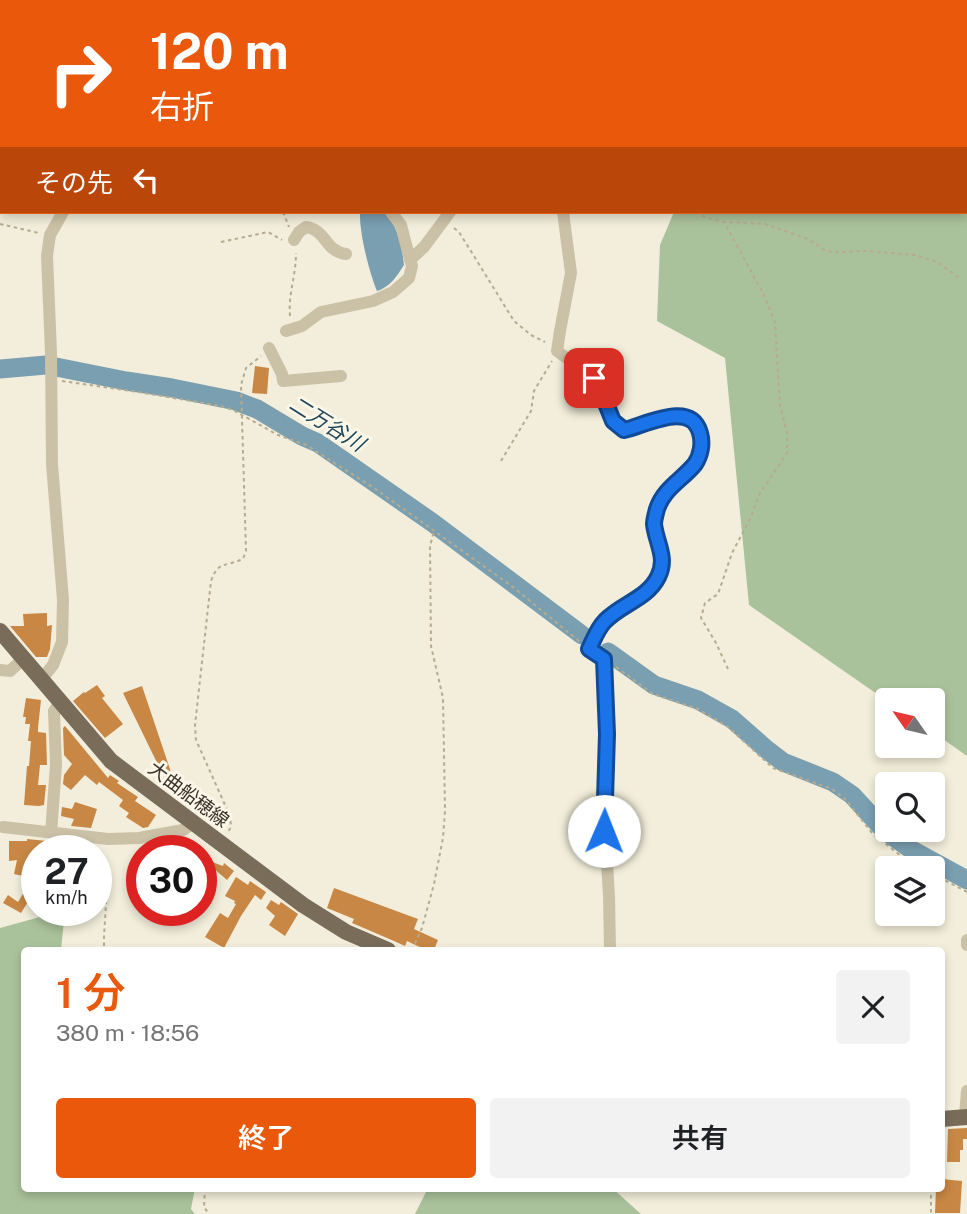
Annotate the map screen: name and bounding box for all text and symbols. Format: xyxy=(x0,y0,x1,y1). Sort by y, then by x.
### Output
text: 120 m xyxy=(150,22,289,80)
icon: right xyxy=(35,28,126,119)
text: 右折 xyxy=(150,88,214,125)
icon: left xyxy=(127,161,165,199)
text: その先 xyxy=(35,167,113,198)
pin xyxy=(564,348,624,408)
icon: arrive xyxy=(575,359,613,397)
water label: 二万谷川 xyxy=(285,391,371,457)
north arrow xyxy=(875,688,945,758)
map controls xyxy=(875,688,945,926)
street label: 大曲船穂線 xyxy=(144,757,234,831)
button: search xyxy=(875,772,945,842)
position arrow xyxy=(567,794,641,868)
speed limit sign: 30 xyxy=(126,835,217,926)
text: 27 xyxy=(44,851,89,892)
button: layers xyxy=(875,856,945,926)
text: km/h xyxy=(45,887,88,908)
text: 1 分 xyxy=(56,968,125,1017)
button: close xyxy=(836,970,910,1044)
text: 380 m · 18:56 xyxy=(56,1019,199,1046)
button: 終了 xyxy=(56,1098,476,1178)
button: 共有 xyxy=(490,1098,910,1178)

